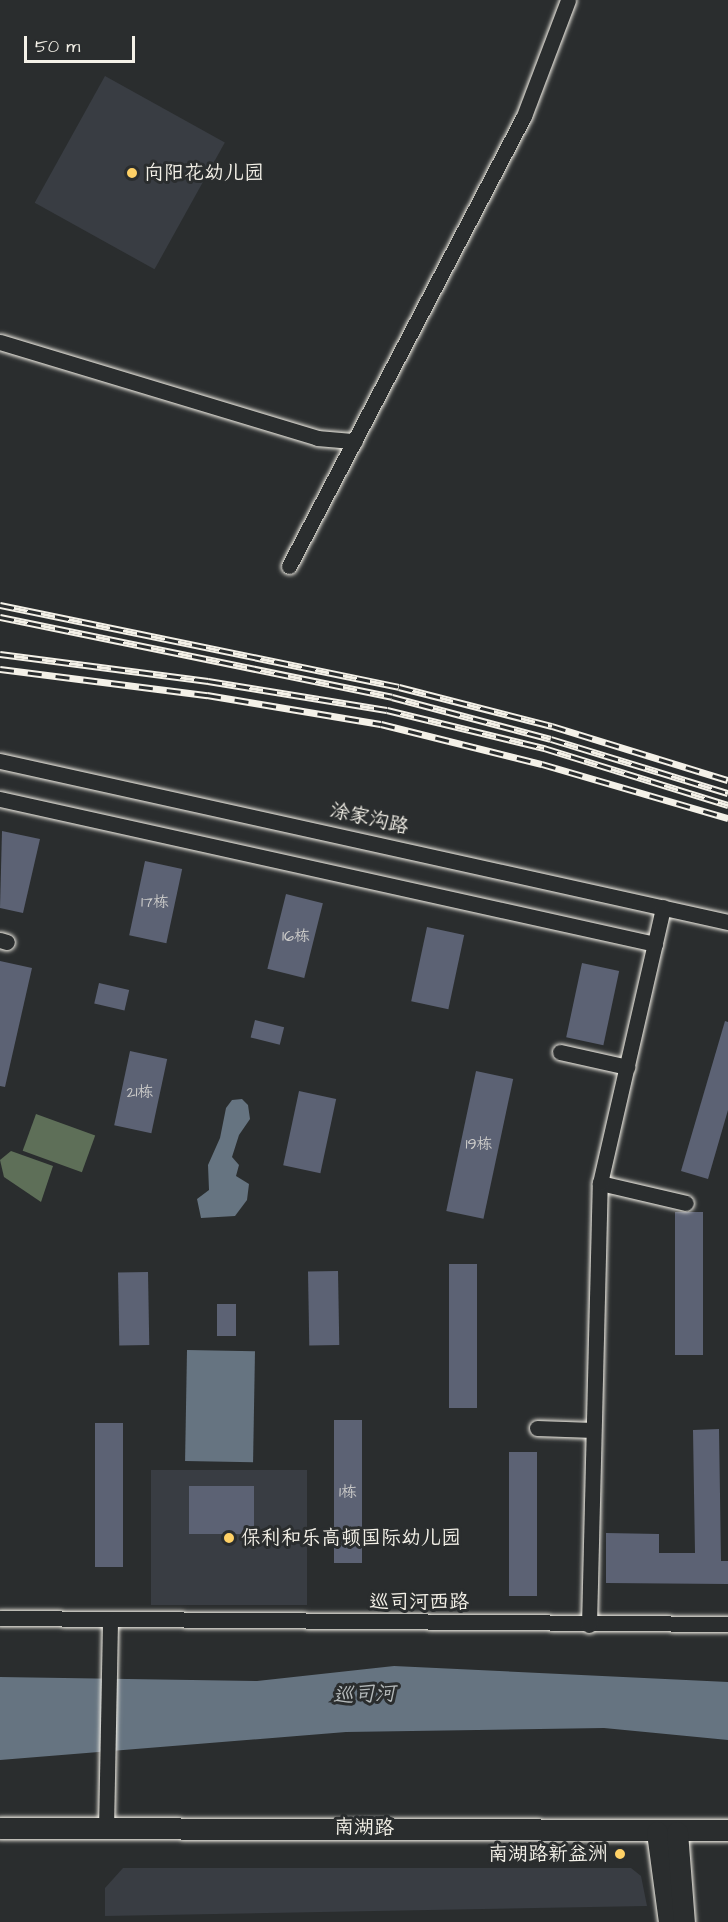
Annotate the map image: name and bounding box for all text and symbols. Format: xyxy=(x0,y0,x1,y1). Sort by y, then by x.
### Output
scale bar xyxy=(27,24,138,62)
text: 50 m xyxy=(35,34,80,59)
place label: 向阳花幼儿园 xyxy=(144,161,264,185)
marker: 向阳花幼儿园 xyxy=(125,166,139,180)
street label: 涂家沟路 xyxy=(327,798,411,840)
house number: 17栋 xyxy=(141,892,169,912)
house number: 16栋 xyxy=(282,926,310,946)
house number: 21栋 xyxy=(126,1082,154,1102)
house number: 19栋 xyxy=(465,1134,493,1154)
house number: 1栋 xyxy=(339,1482,357,1502)
place label: 保利和乐高顿国际幼儿园 xyxy=(241,1526,461,1550)
marker: 保利和乐高顿国际幼儿园 xyxy=(222,1531,236,1545)
street label: 巡司河西路 xyxy=(369,1590,469,1614)
water label: 巡司河 xyxy=(332,1681,396,1709)
street label: 南湖路 xyxy=(334,1815,394,1841)
place label: 南湖路新益洲 xyxy=(488,1842,608,1866)
marker: 南湖路新益洲 xyxy=(613,1847,627,1861)

